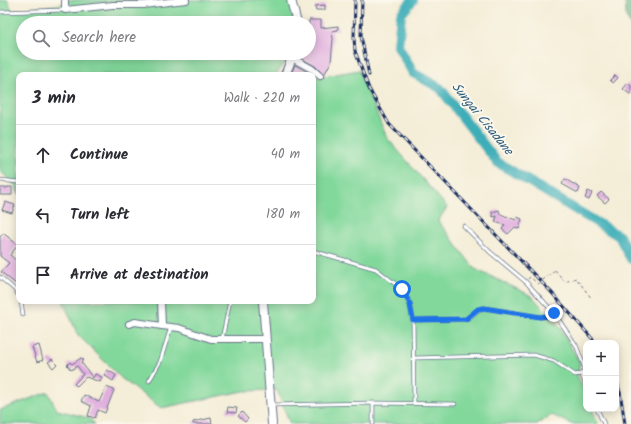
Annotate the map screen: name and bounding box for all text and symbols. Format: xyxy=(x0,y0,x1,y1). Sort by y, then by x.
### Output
search box xyxy=(16,16,316,60)
text: Search here xyxy=(62,26,136,50)
icon: search xyxy=(30,27,52,49)
water label: Sungai Cisadane xyxy=(446,78,519,161)
text: 3 min xyxy=(32,85,76,112)
text: Walk · 220 m xyxy=(224,88,300,109)
text: Continue xyxy=(70,143,128,167)
icon: ahead xyxy=(32,144,54,166)
text: 40 m xyxy=(271,144,300,165)
text: Turn left xyxy=(70,203,130,227)
icon: left xyxy=(32,204,54,226)
text: 180 m xyxy=(266,204,300,225)
text: Arrive at destination xyxy=(70,263,209,287)
icon: arrive xyxy=(32,264,54,286)
route start xyxy=(393,280,411,298)
route end xyxy=(545,304,563,322)
map controls xyxy=(583,340,619,412)
button: + xyxy=(583,340,619,376)
button: − xyxy=(583,376,619,412)

